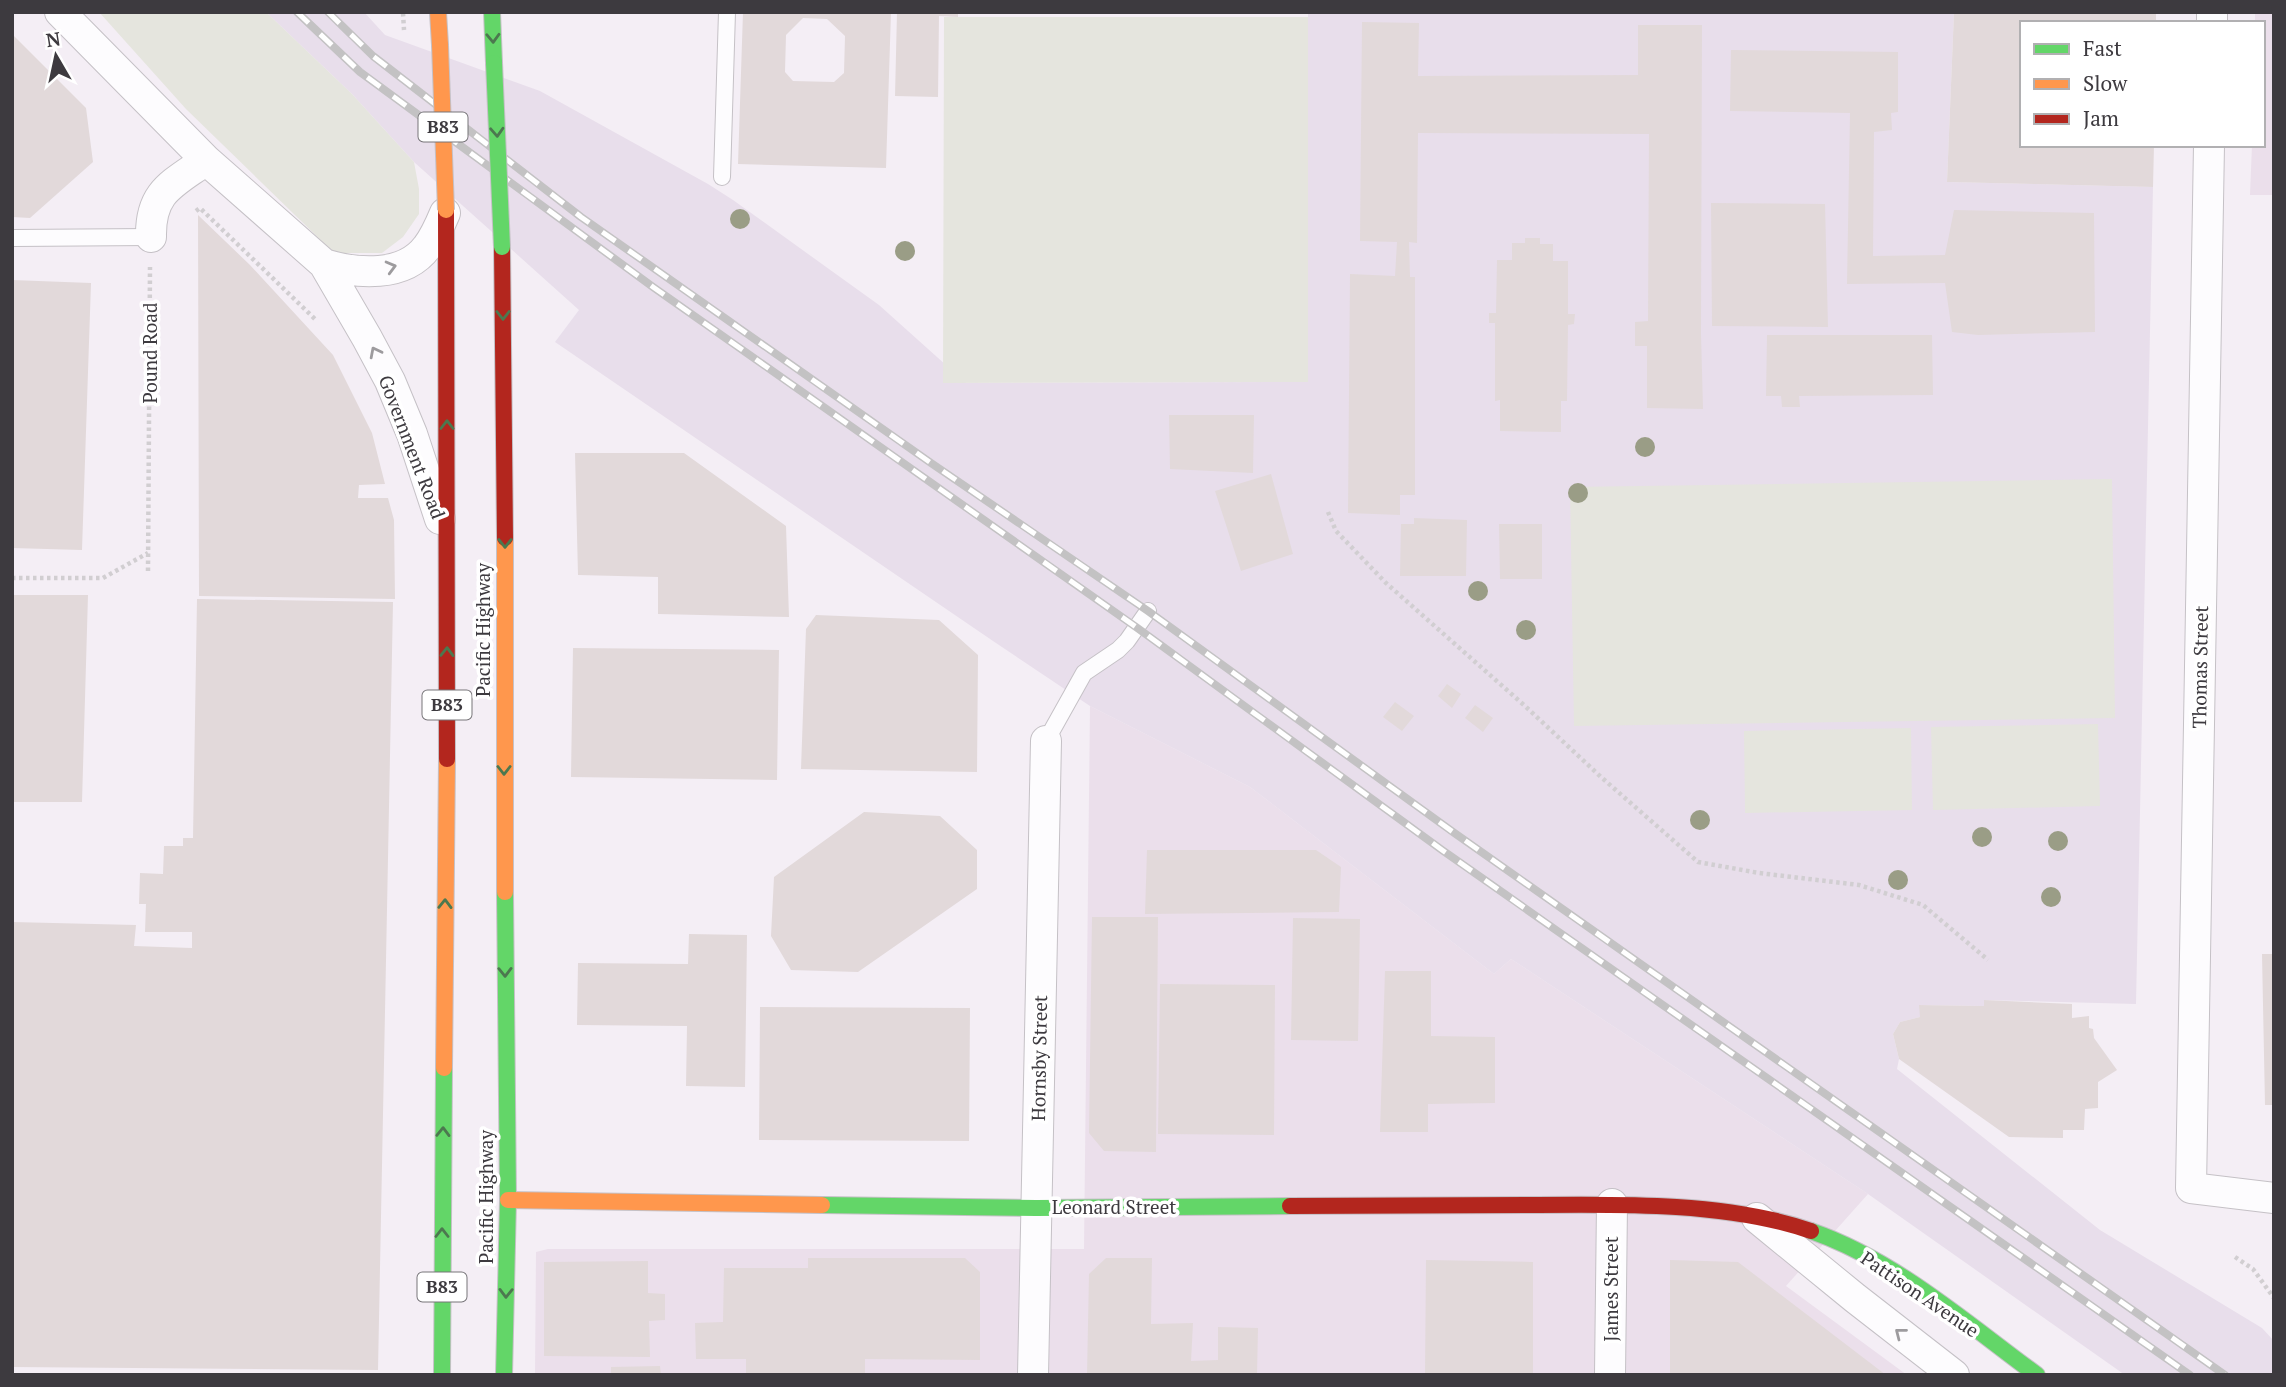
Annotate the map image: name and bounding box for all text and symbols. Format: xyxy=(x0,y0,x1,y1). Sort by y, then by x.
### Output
north arrow xyxy=(21,21,91,91)
legend xyxy=(2020,21,2265,147)
text: N xyxy=(44,25,63,52)
one-way arrow xyxy=(485,33,500,44)
text: Fast xyxy=(2083,34,2122,62)
text: Slow xyxy=(2083,69,2128,97)
text: Jam xyxy=(2083,104,2119,132)
road number: B83 xyxy=(418,112,467,142)
one-way arrow xyxy=(489,126,504,137)
one-way arrow xyxy=(385,261,397,276)
street label: Pound Road xyxy=(137,302,162,404)
one-way arrow xyxy=(495,311,511,321)
one-way arrow xyxy=(369,347,383,359)
street label: Government Road xyxy=(374,371,452,523)
one-way arrow xyxy=(439,419,455,429)
one-way arrow xyxy=(497,538,512,549)
street label: Pacific Highway xyxy=(470,563,495,697)
street label: Thomas Street xyxy=(2186,605,2213,729)
one-way arrow xyxy=(439,646,455,657)
road number: B83 xyxy=(422,690,472,720)
one-way arrow xyxy=(496,766,512,776)
one-way arrow xyxy=(437,898,453,909)
one-way arrow xyxy=(497,967,513,978)
street label: Hornsby Street xyxy=(1025,995,1052,1121)
one-way arrow xyxy=(435,1126,450,1137)
street label: Pacific Highway xyxy=(473,1130,498,1264)
street label: Leonard Street xyxy=(1052,1194,1176,1219)
one-way arrow xyxy=(434,1227,450,1238)
street label: James Street xyxy=(1598,1236,1623,1342)
street label: Pattison Avenue xyxy=(1856,1245,1984,1342)
road number: B83 xyxy=(418,1272,466,1302)
one-way arrow xyxy=(498,1288,514,1299)
one-way arrow xyxy=(1896,1329,1908,1342)

